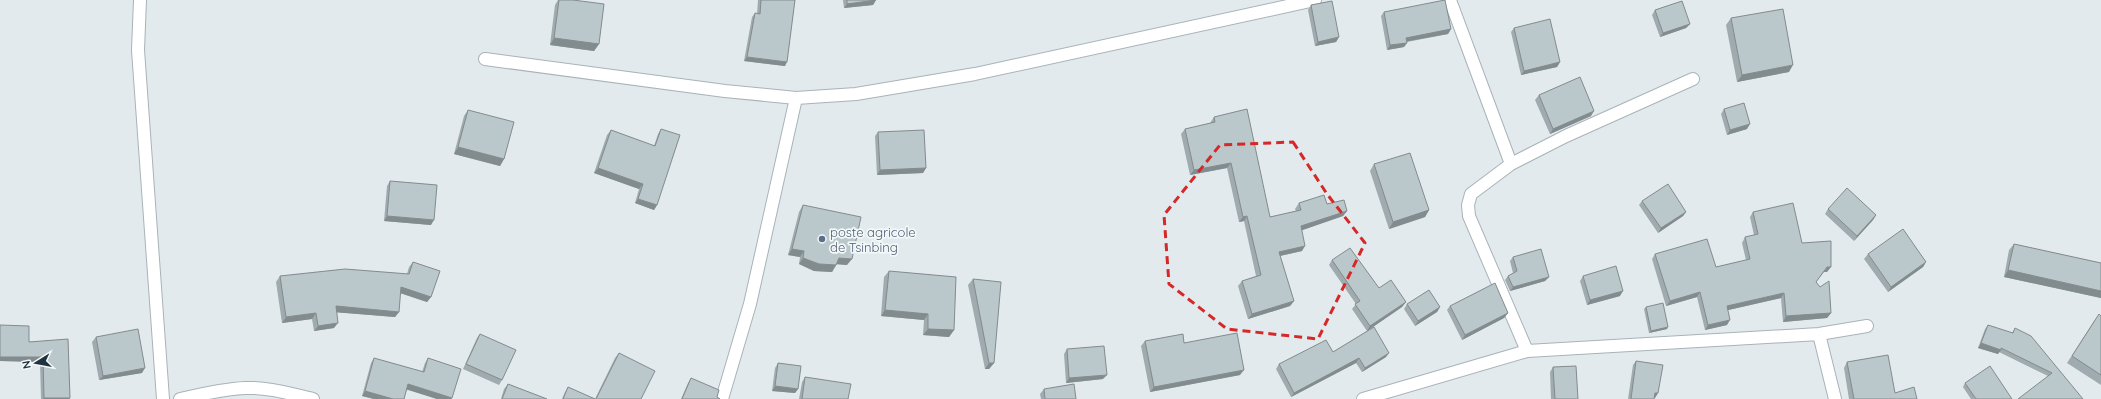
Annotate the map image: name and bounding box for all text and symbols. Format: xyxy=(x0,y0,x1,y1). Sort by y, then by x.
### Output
place label: poste agricole de Tsinbing xyxy=(830,224,916,255)
marker: poste agricole de Tsinbing xyxy=(817,234,827,244)
north arrow xyxy=(16,343,56,383)
text: N xyxy=(19,360,34,370)

